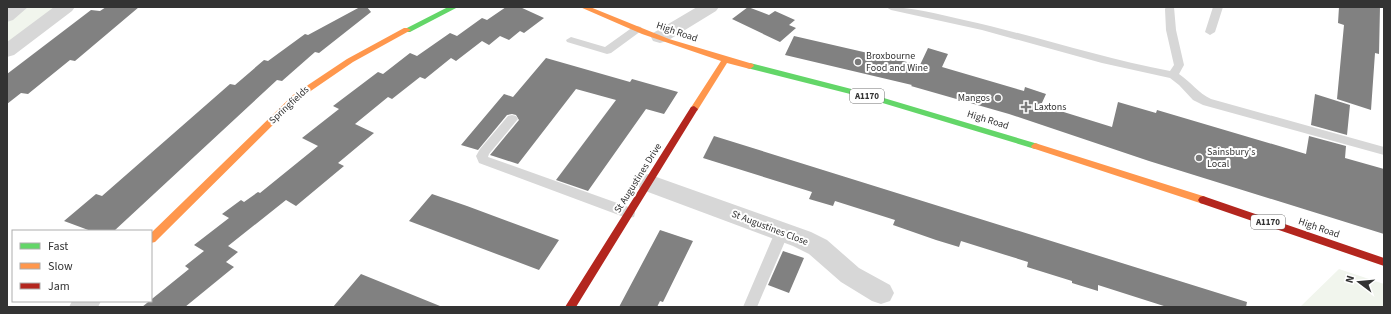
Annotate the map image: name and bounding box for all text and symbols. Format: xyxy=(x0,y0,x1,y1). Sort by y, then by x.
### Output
street label: High Road xyxy=(654,18,700,46)
place label: Broxbourne Food and Wine xyxy=(866,49,928,75)
marker: Broxbourne Food and Wine xyxy=(853,57,863,67)
street label: Springfields xyxy=(266,83,312,127)
road number: A1170 xyxy=(850,89,884,103)
place label: Mangos xyxy=(958,91,990,105)
marker: Mangos xyxy=(993,93,1003,103)
place label: Laxtons xyxy=(1034,100,1066,114)
marker: Laxtons xyxy=(1021,102,1031,112)
street label: High Road xyxy=(965,107,1011,133)
street label: St Augustines Drive xyxy=(611,140,665,216)
place label: Sainsbury's Local xyxy=(1207,145,1255,171)
marker: Sainsbury's Local xyxy=(1194,153,1204,163)
street label: St Augustines Close xyxy=(730,207,810,249)
street label: High Road xyxy=(1296,214,1342,242)
road number: A1170 xyxy=(1251,215,1285,229)
legend xyxy=(12,230,152,302)
text: Fast xyxy=(48,238,68,255)
text: Slow xyxy=(48,258,73,275)
north arrow xyxy=(1339,262,1379,302)
text: N xyxy=(1342,274,1358,285)
text: Jam xyxy=(48,278,70,295)

